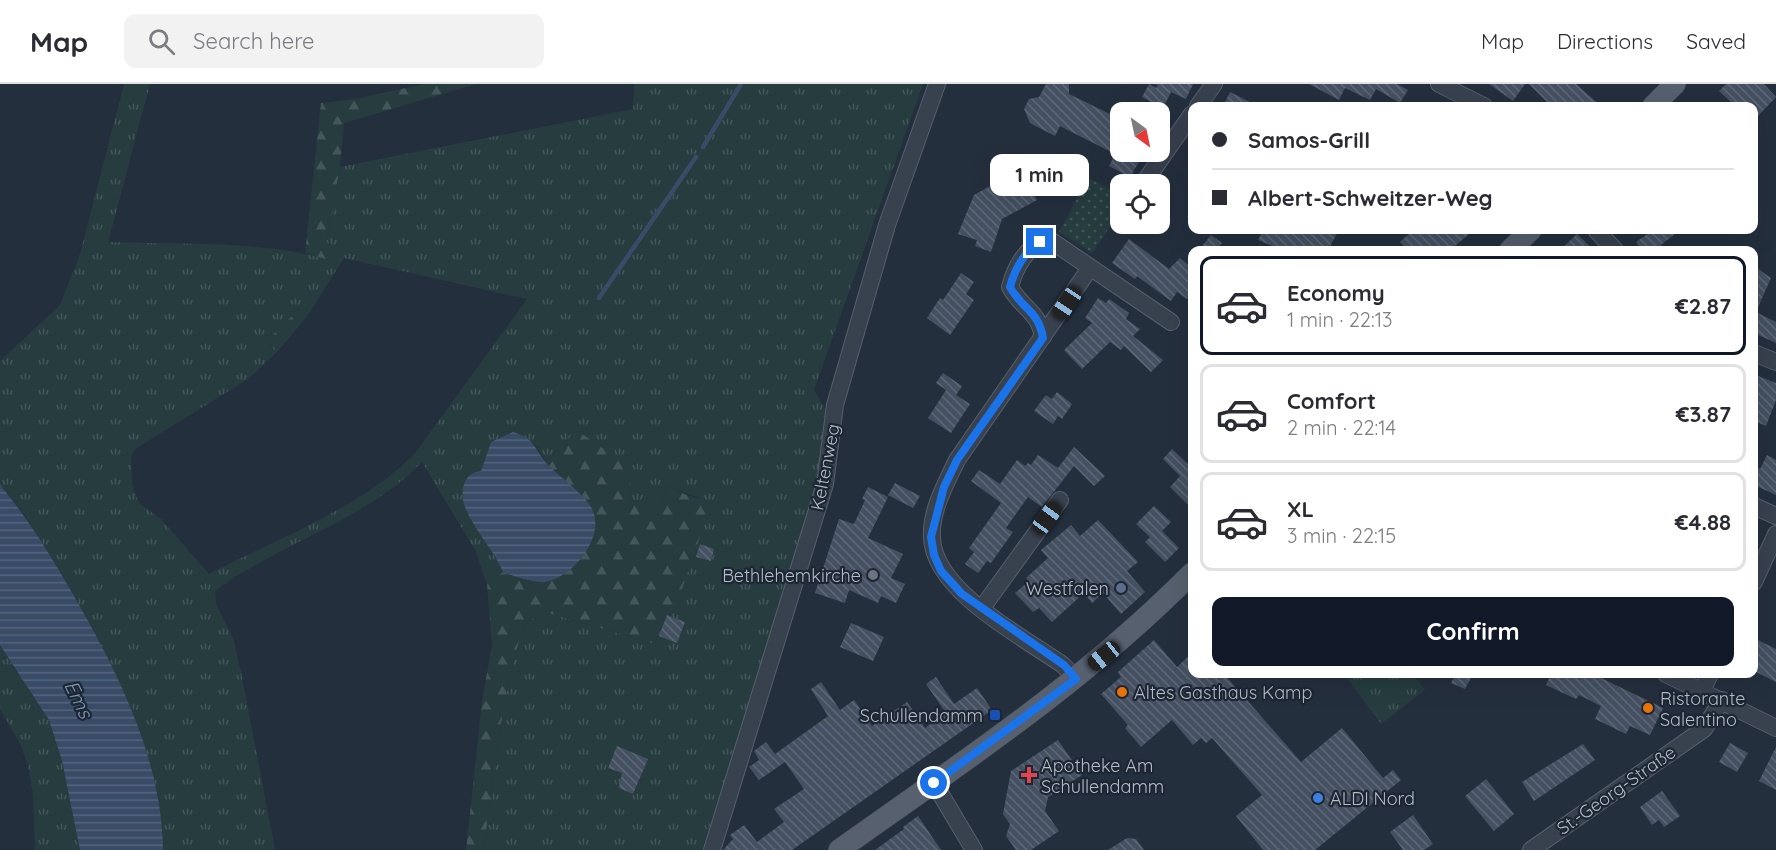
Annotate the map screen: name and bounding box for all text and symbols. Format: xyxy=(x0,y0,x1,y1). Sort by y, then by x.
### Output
search box xyxy=(124,14,544,68)
text: Map xyxy=(30,24,88,59)
icon: search xyxy=(145,25,178,58)
text: Search here xyxy=(193,27,315,55)
text: Map xyxy=(1481,28,1524,54)
text: Directions xyxy=(1557,28,1653,54)
text: Saved xyxy=(1686,28,1746,54)
north arrow xyxy=(1110,102,1170,162)
map controls xyxy=(1110,102,1170,234)
text: Samos-Grill xyxy=(1248,126,1370,154)
callout: 1 min xyxy=(990,155,1090,197)
text: 1 min xyxy=(1015,162,1064,187)
button: locate xyxy=(1110,174,1170,234)
text: Albert-Schweitzer-Weg xyxy=(1248,184,1493,212)
route end xyxy=(1026,228,1053,255)
icon: car xyxy=(1215,279,1269,333)
text: Economy xyxy=(1287,279,1385,307)
car xyxy=(1049,283,1085,323)
text: €2.87 xyxy=(1675,292,1731,320)
text: 1 min · 22:13 xyxy=(1287,307,1393,332)
icon: car xyxy=(1215,387,1269,441)
text: Comfort xyxy=(1287,387,1376,415)
text: €3.87 xyxy=(1676,400,1731,428)
text: 2 min · 22:14 xyxy=(1287,415,1396,440)
street label: Keltenweg xyxy=(805,422,845,512)
icon: car xyxy=(1215,495,1269,549)
text: XL xyxy=(1287,495,1314,523)
car xyxy=(1029,498,1065,538)
text: €4.88 xyxy=(1675,508,1731,536)
text: 3 min · 22:15 xyxy=(1287,523,1396,548)
place label: Bethlehemkirche xyxy=(722,564,861,587)
marker: Bethlehemkirche xyxy=(866,568,880,582)
place label: Westfalen xyxy=(1026,577,1109,600)
marker: Westfalen xyxy=(1114,581,1128,595)
button: Confirm xyxy=(1212,597,1734,666)
car xyxy=(1084,638,1124,674)
water label: Ems xyxy=(59,676,99,723)
place label: Altes Gasthaus Kamp xyxy=(1134,681,1313,704)
marker: Altes Gasthaus Kamp xyxy=(1115,685,1129,699)
place label: Ristorante Salentino xyxy=(1660,687,1745,731)
marker: Ristorante Salentino xyxy=(1641,701,1655,715)
place label: Schullendamm xyxy=(860,704,983,727)
marker: Schullendamm xyxy=(988,708,1002,722)
street label: St.-Georg-Straße xyxy=(1552,740,1680,840)
place label: Apotheke Am Schullendamm xyxy=(1041,754,1164,798)
marker: Apotheke Am Schullendamm xyxy=(1022,768,1036,782)
route start xyxy=(920,769,947,796)
place label: ALDI Nord xyxy=(1330,787,1415,810)
marker: ALDI Nord xyxy=(1311,791,1325,805)

